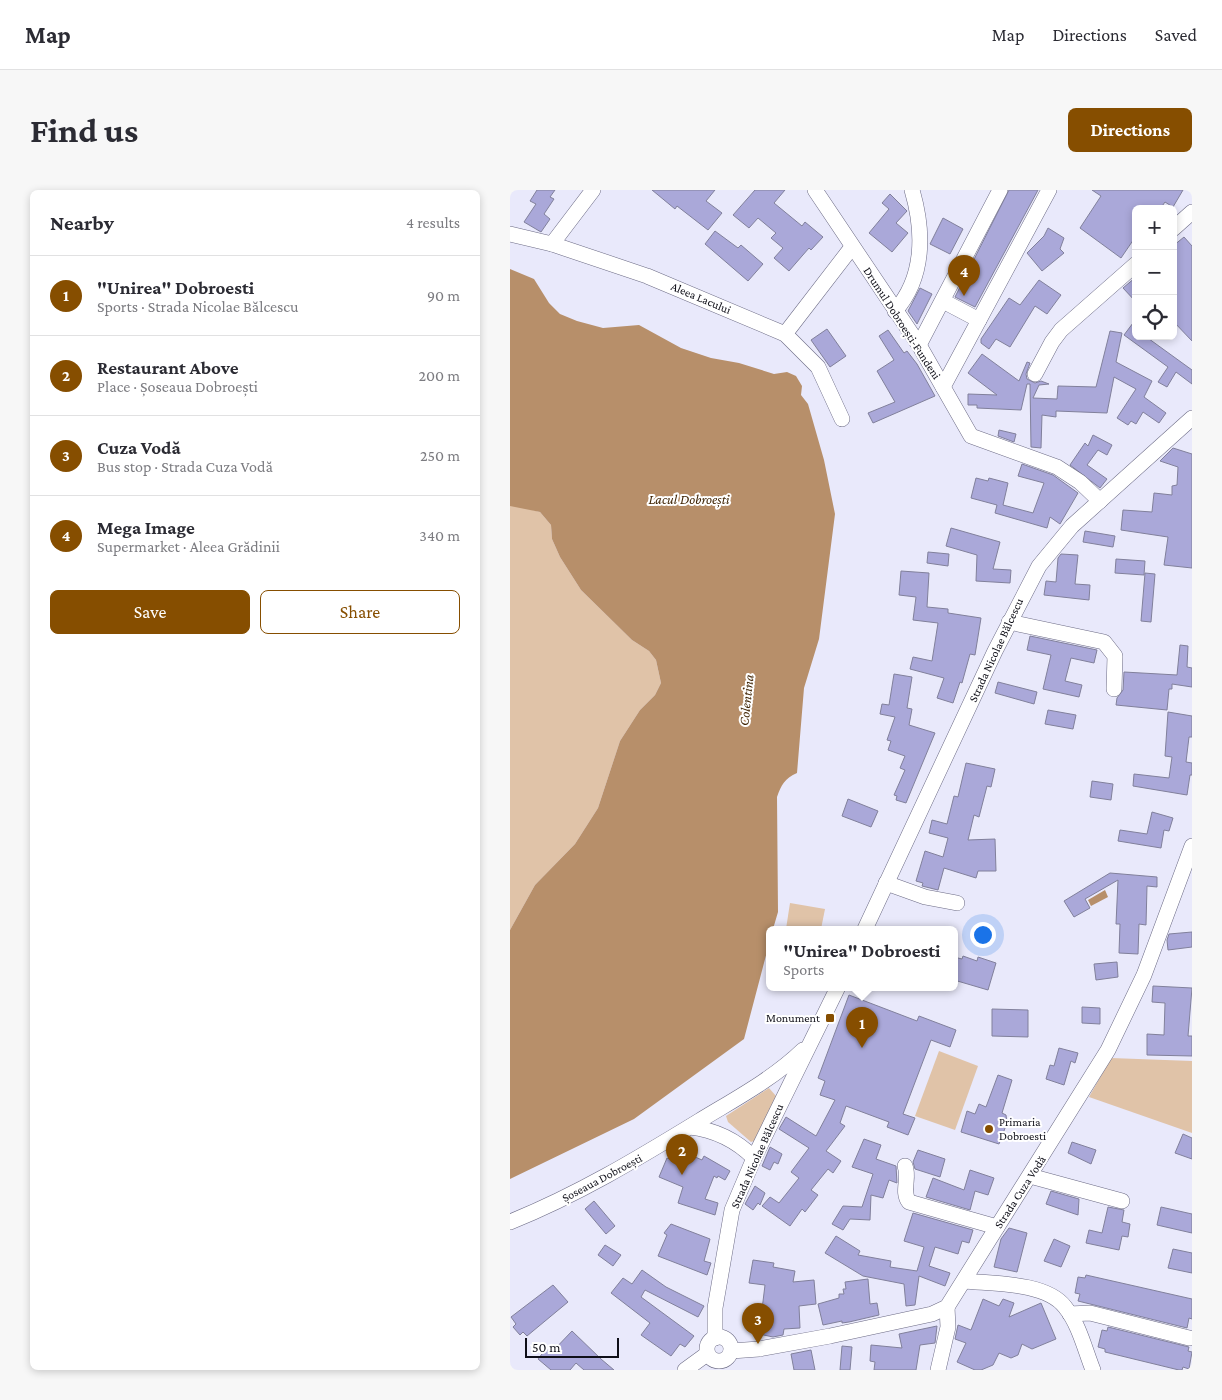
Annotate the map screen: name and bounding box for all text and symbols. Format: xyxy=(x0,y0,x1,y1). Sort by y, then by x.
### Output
text: Map xyxy=(25,21,71,48)
text: Map xyxy=(992,25,1024,45)
text: Directions xyxy=(1052,25,1127,45)
text: Saved xyxy=(1155,25,1197,45)
button: Directions xyxy=(1068,108,1192,152)
text: Find us xyxy=(30,111,138,150)
map controls xyxy=(1132,205,1177,340)
button: + xyxy=(1132,205,1177,250)
text: Nearby xyxy=(50,211,114,235)
text: 4 results xyxy=(406,214,460,231)
button: − xyxy=(1132,250,1177,295)
pin: 4 xyxy=(948,255,980,296)
street label: Drumul Dobroești-Fundeni xyxy=(860,264,944,382)
text: "Unirea" Dobroesti xyxy=(97,277,254,298)
street label: Aleea Lacului xyxy=(669,279,733,317)
text: 1 xyxy=(63,287,69,304)
text: 90 m xyxy=(427,287,460,304)
button: locate xyxy=(1132,295,1177,340)
text: Sports · Strada Nicolae Bălcescu xyxy=(97,298,298,315)
text: Restaurant Above xyxy=(97,357,239,378)
text: 2 xyxy=(62,367,70,384)
text: 200 m xyxy=(418,367,460,384)
text: Place · Șoseaua Dobroești xyxy=(97,378,258,395)
text: Cuza Vodă xyxy=(97,437,181,458)
text: 3 xyxy=(62,447,70,464)
text: 250 m xyxy=(420,447,460,464)
text: Bus stop · Strada Cuza Vodă xyxy=(97,458,273,475)
water label: Lacul Dobroești xyxy=(648,491,730,508)
text: Mega Image xyxy=(97,517,195,538)
text: 4 xyxy=(62,527,70,544)
text: 340 m xyxy=(419,527,460,544)
text: Supermarket · Aleea Grădinii xyxy=(97,538,280,555)
button: Save xyxy=(50,590,250,634)
button: Share xyxy=(260,590,460,634)
street label: Strada Nicolae Bălcescu xyxy=(966,595,1026,704)
water label: Colentina xyxy=(735,673,757,726)
your location xyxy=(970,922,996,948)
popup xyxy=(766,926,958,991)
text: "Unirea" Dobroesti xyxy=(783,940,941,961)
text: Sports xyxy=(783,961,824,978)
pin: 1 xyxy=(846,1007,878,1048)
place label: Monument xyxy=(766,1011,821,1025)
marker: Monument xyxy=(824,1012,836,1024)
street label: Strada Nicolae Bălcescu xyxy=(728,1101,787,1210)
place label: Primaria Dobroesti xyxy=(999,1115,1046,1143)
marker: Primaria Dobroesti xyxy=(983,1123,995,1135)
pin: 2 xyxy=(666,1134,698,1175)
street label: Șoseaua Dobroești xyxy=(560,1151,645,1206)
street label: Strada Cuza Vodă xyxy=(991,1153,1049,1231)
pin: 3 xyxy=(742,1303,774,1344)
scale bar xyxy=(525,1335,619,1358)
text: 50 m xyxy=(532,1339,560,1355)

